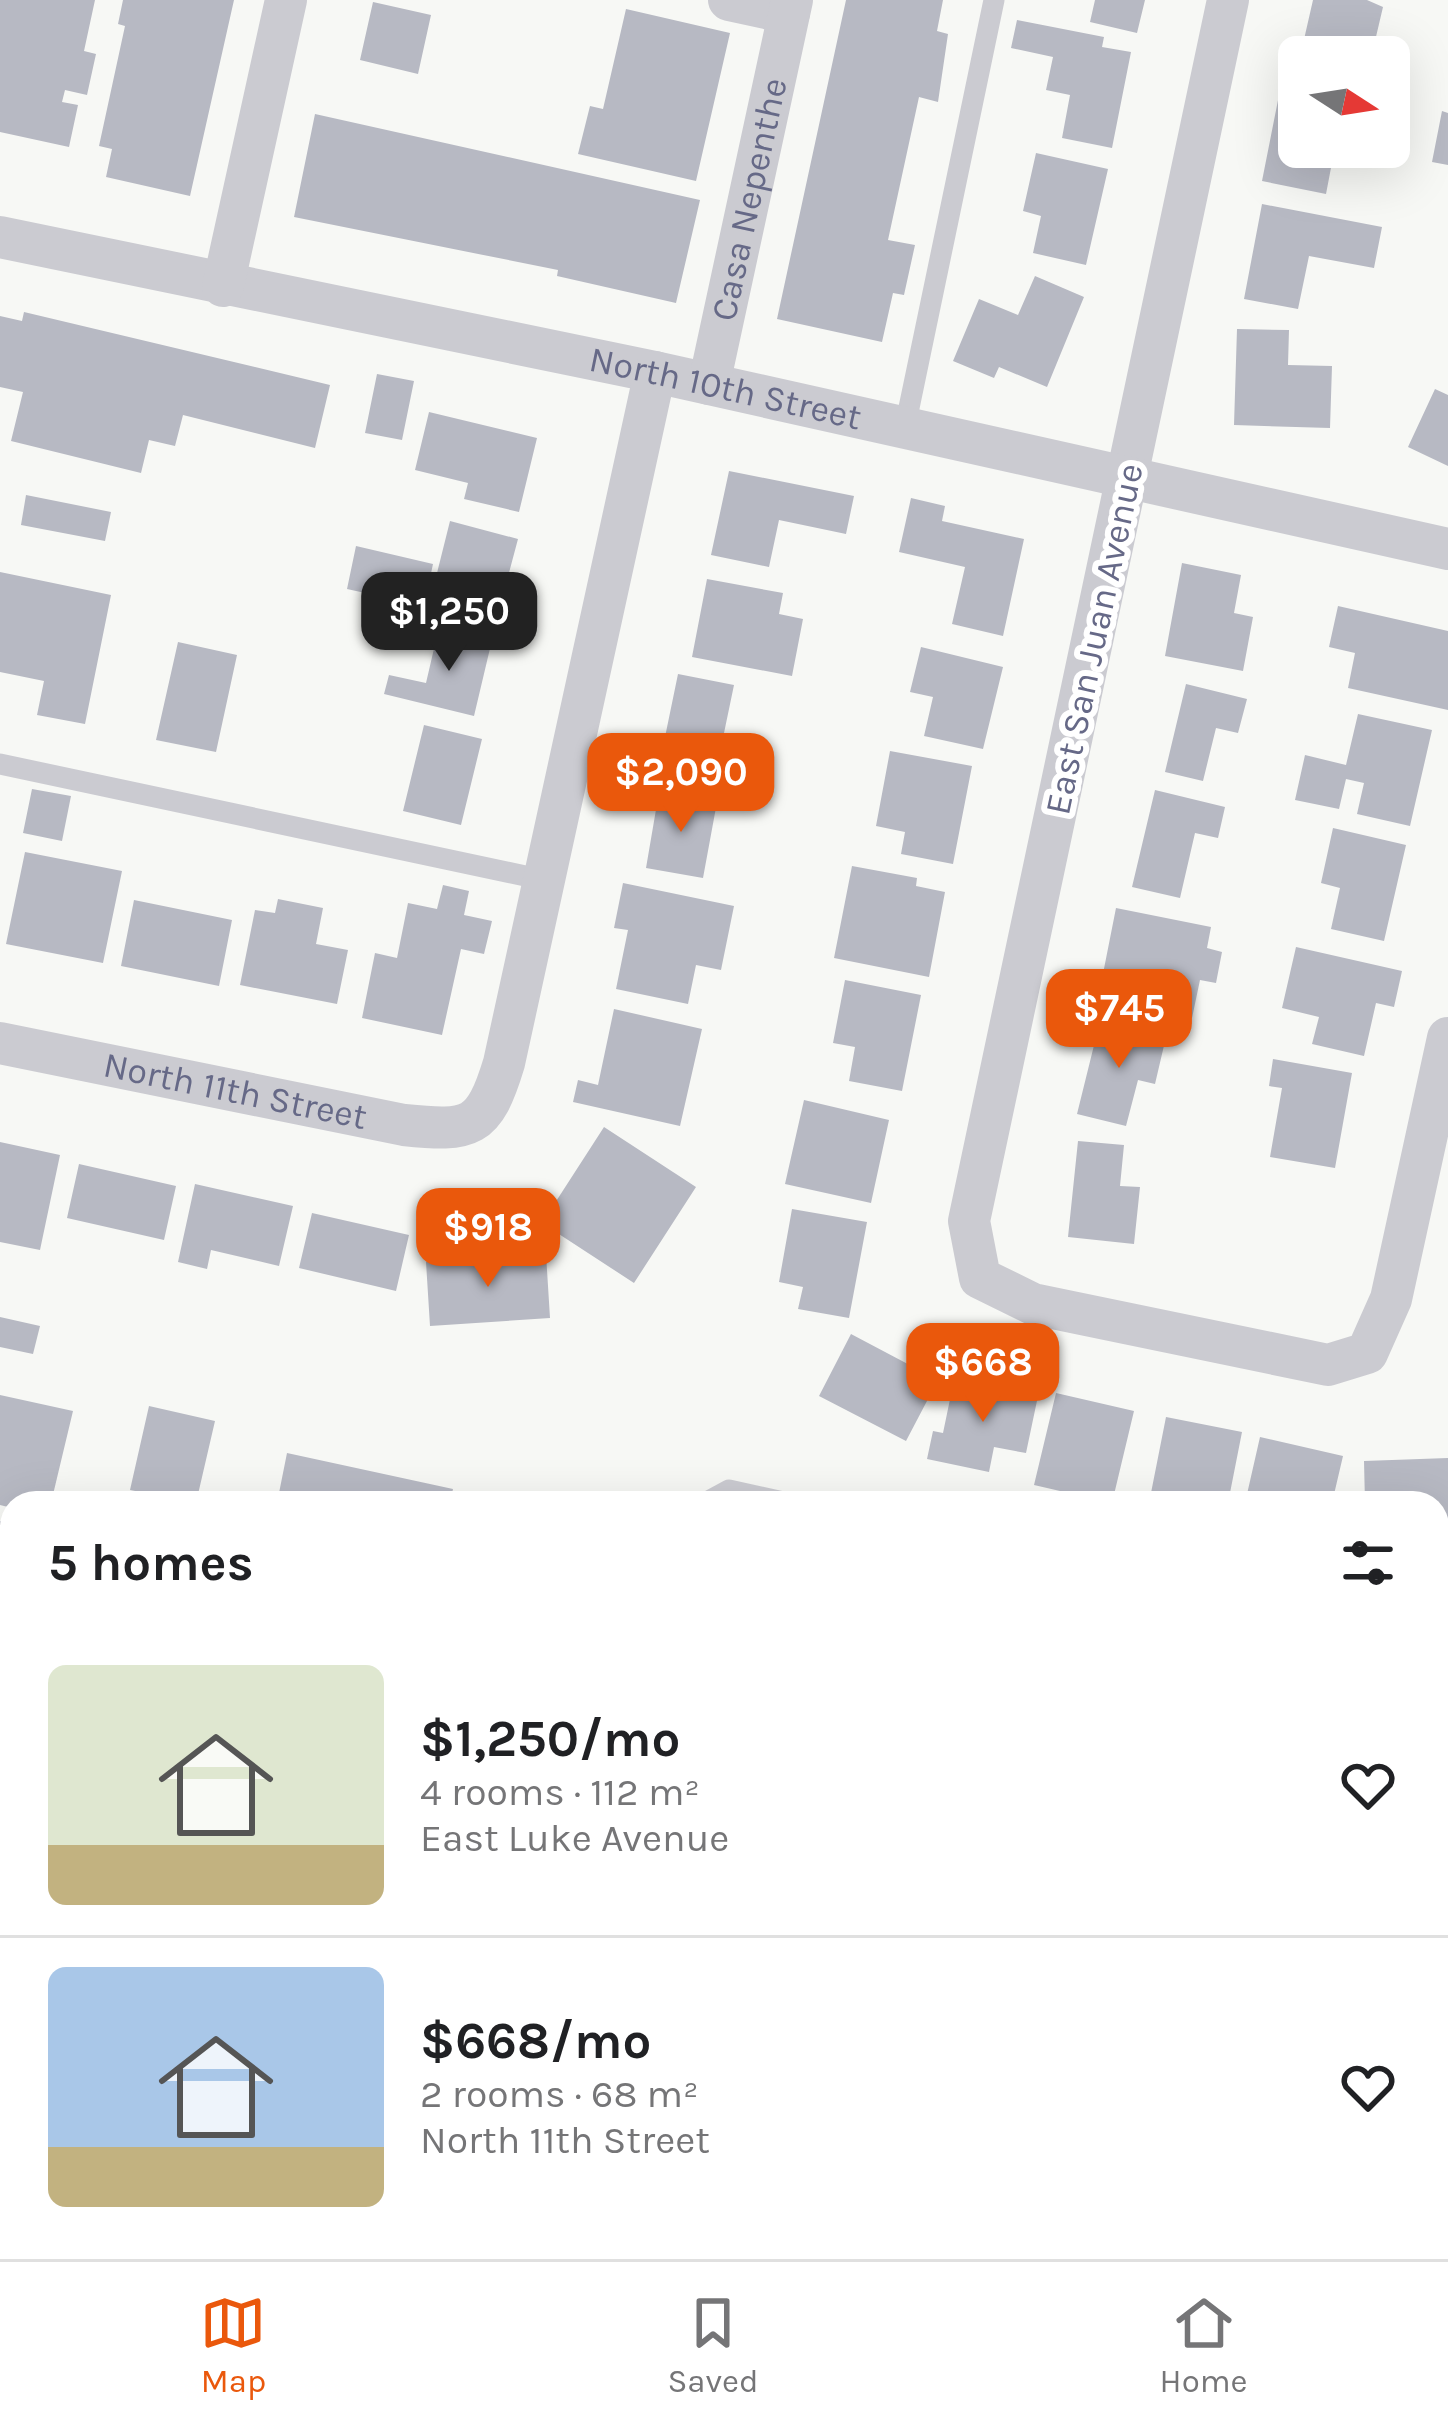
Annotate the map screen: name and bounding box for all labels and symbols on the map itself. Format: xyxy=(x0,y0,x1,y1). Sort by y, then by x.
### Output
north arrow xyxy=(1278,36,1410,168)
street label: Casa Nepenthe xyxy=(702,74,796,325)
street label: North 10th Street xyxy=(586,338,865,438)
street label: East San Juan Avenue xyxy=(1036,460,1152,818)
pin: $1,250 xyxy=(351,572,547,674)
pin: $2,090 xyxy=(583,733,779,835)
pin: $745 xyxy=(1048,969,1190,1071)
street label: North 11th Street xyxy=(100,1044,371,1138)
pin: $918 xyxy=(417,1188,559,1290)
pin: $668 xyxy=(912,1323,1054,1425)

